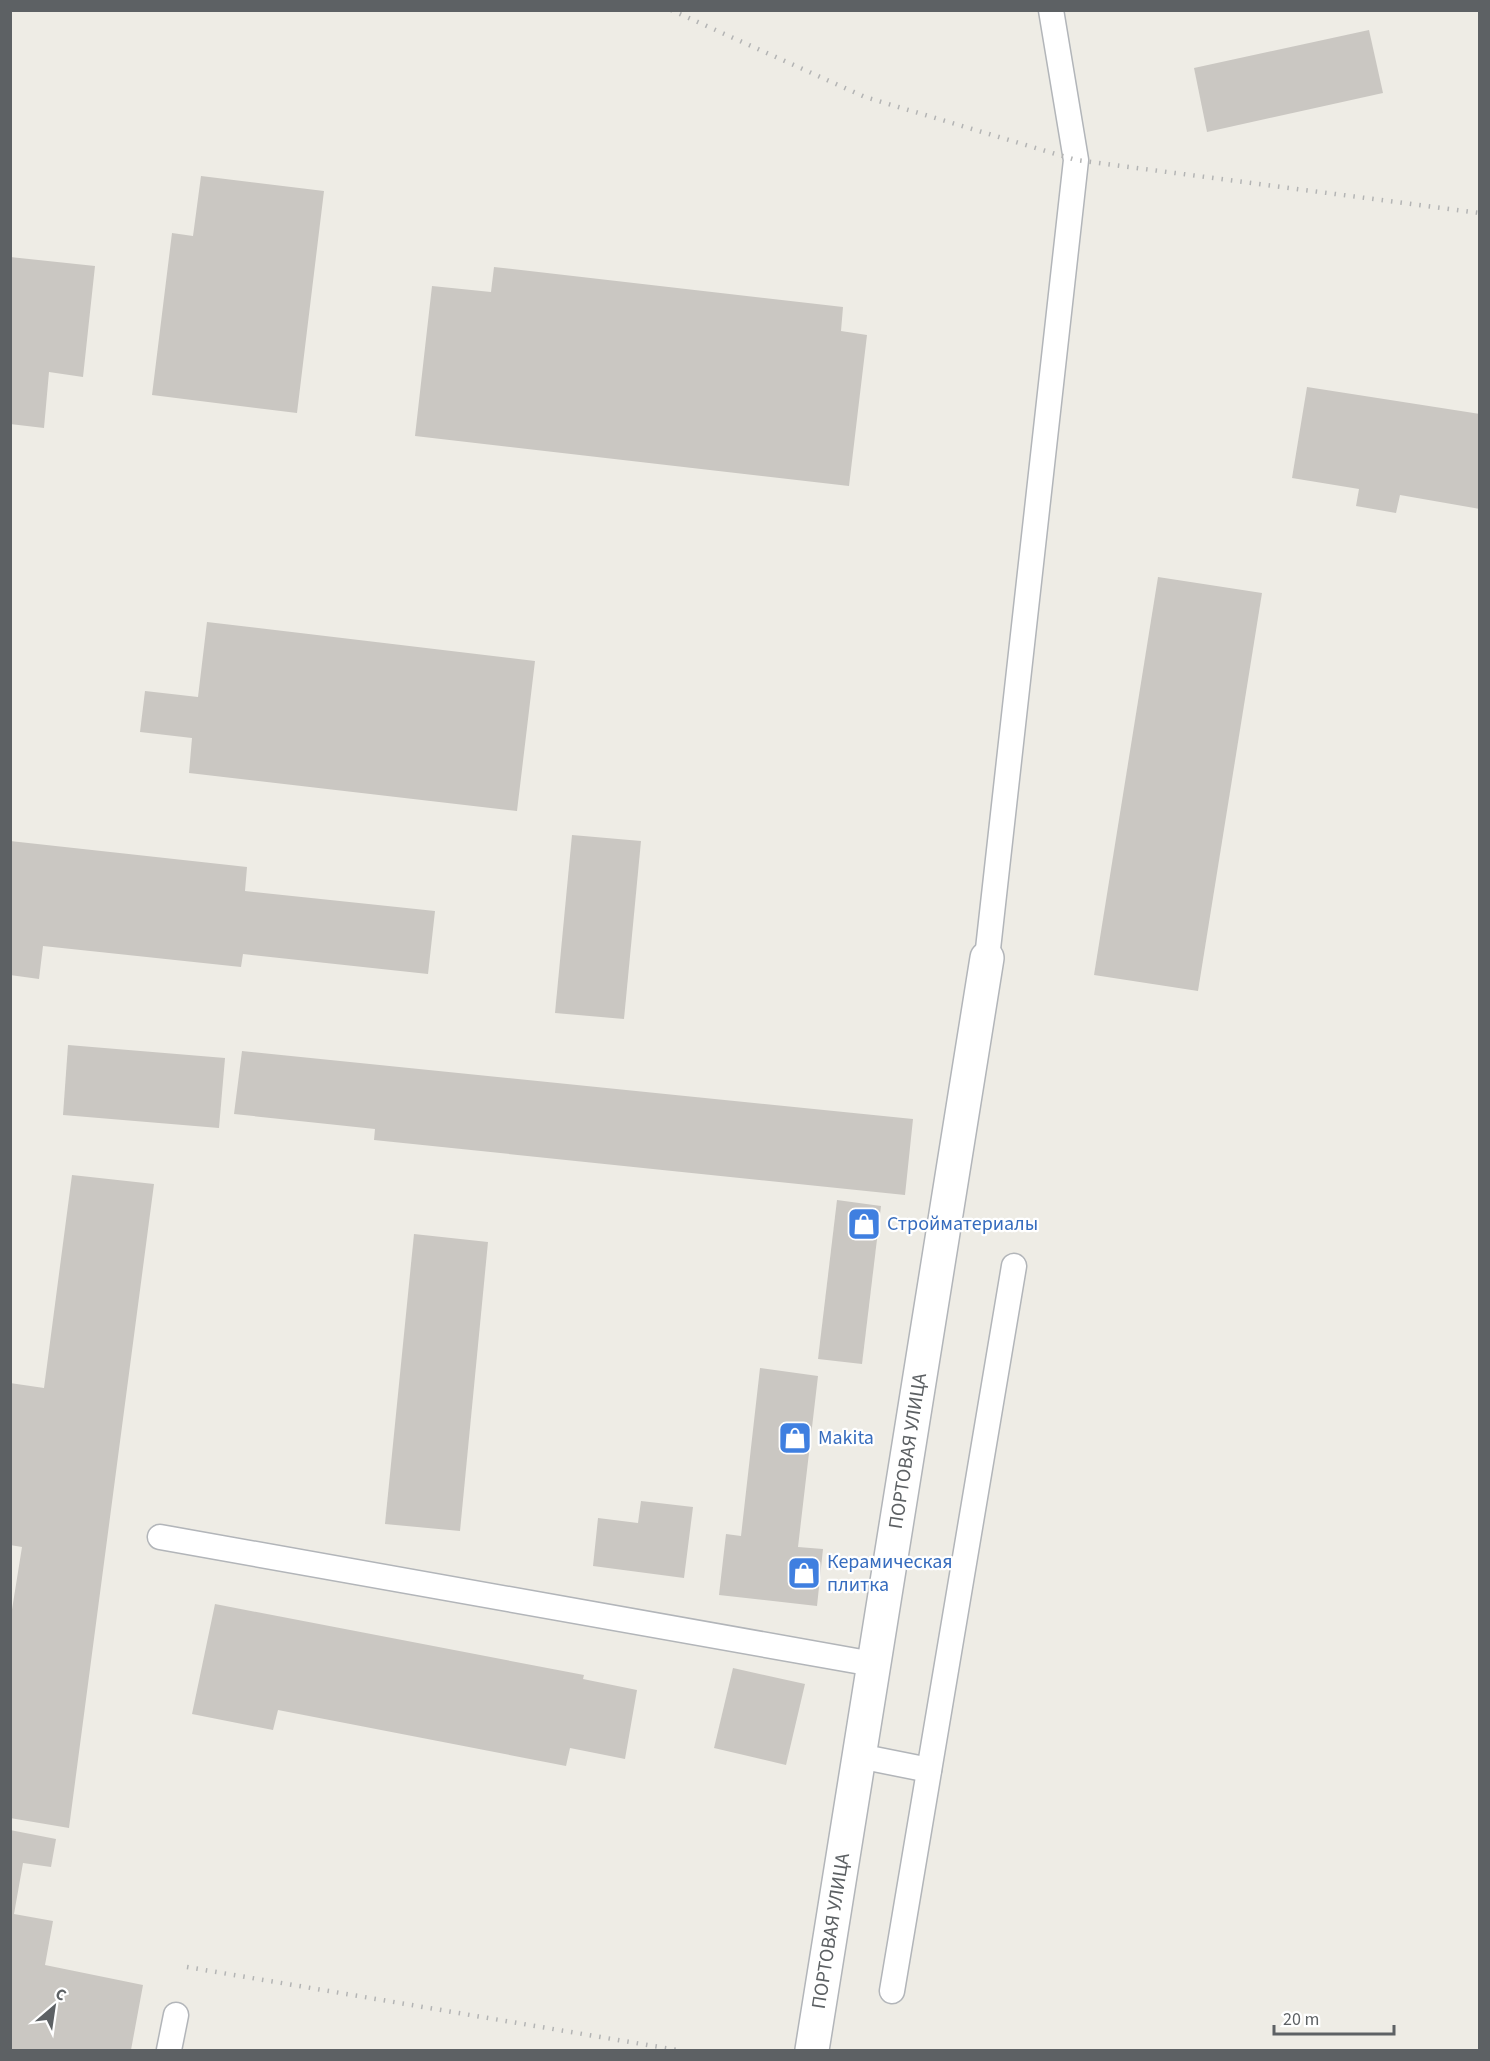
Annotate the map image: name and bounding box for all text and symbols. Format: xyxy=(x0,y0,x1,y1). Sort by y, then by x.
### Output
shop icon: Стройматериалы xyxy=(846,1206,882,1242)
place label: Стройматериалы xyxy=(887,1210,1038,1238)
street label: ПОРТОВАЯ УЛИЦА xyxy=(882,1371,934,1531)
shop icon: Makita xyxy=(777,1420,813,1456)
place label: Makita xyxy=(818,1424,874,1452)
place label: Керамическая плитка xyxy=(827,1548,953,1599)
shop icon: Керамическая плитка xyxy=(786,1555,822,1591)
street label: ПОРТОВАЯ УЛИЦА xyxy=(805,1851,857,2011)
north arrow xyxy=(24,1977,84,2037)
text: С xyxy=(51,1983,70,2007)
scale bar xyxy=(1274,1998,1394,2036)
text: 20 m xyxy=(1283,2007,1319,2032)

